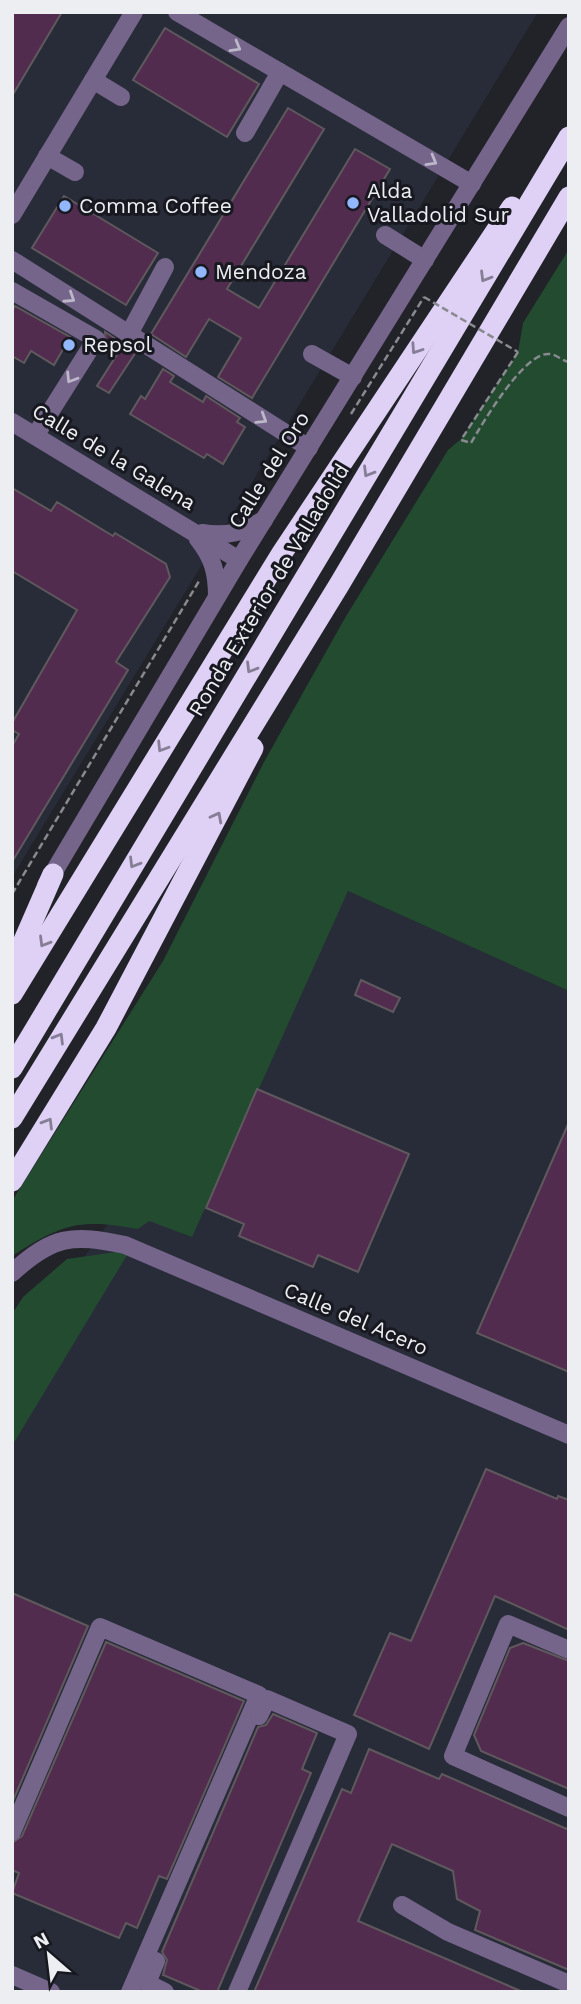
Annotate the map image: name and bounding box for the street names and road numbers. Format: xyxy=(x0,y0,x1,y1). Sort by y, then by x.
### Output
street label: Calle de la Galena xyxy=(28,398,201,515)
street label: Calle del Oro xyxy=(223,407,314,533)
street label: Ronda Exterior de Valladolid xyxy=(183,459,354,721)
street label: Calle del Acero xyxy=(280,1277,432,1360)

